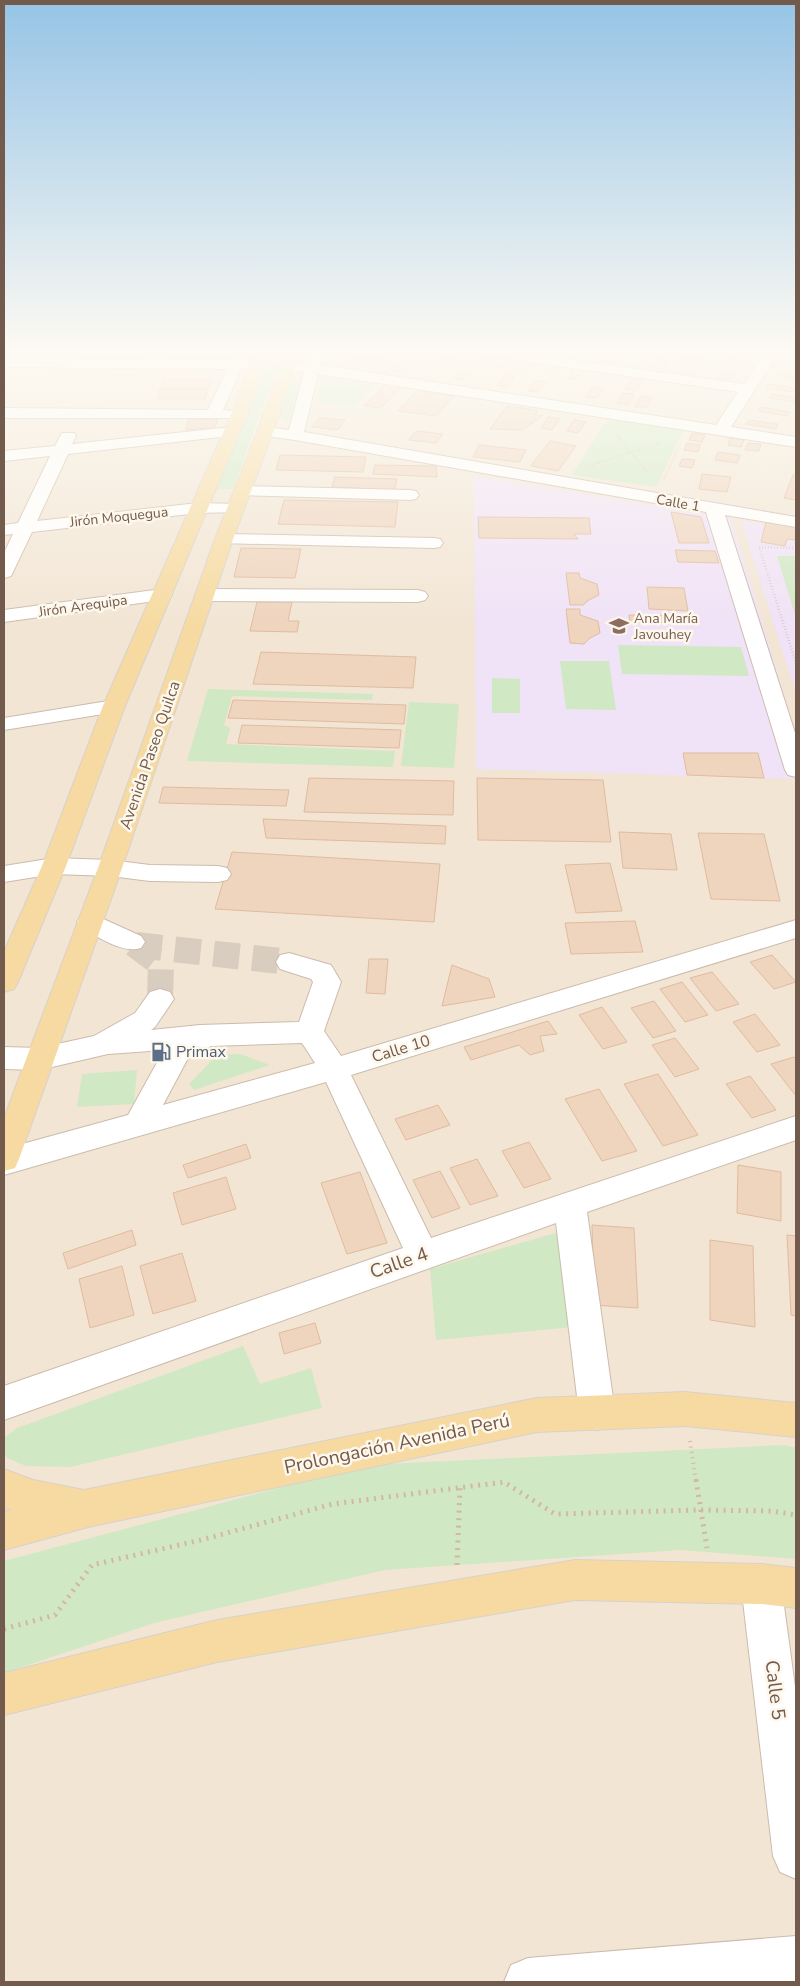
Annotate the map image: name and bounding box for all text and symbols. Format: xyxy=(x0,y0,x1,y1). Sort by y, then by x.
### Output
street label: Calle 1 xyxy=(655,490,701,516)
street label: Jirón Moquegua xyxy=(68,502,169,532)
street label: Jirón Arequipa xyxy=(36,590,129,622)
place label: Ana María Javouhey xyxy=(633,609,698,644)
school or university icon: Ana María Javouhey xyxy=(608,615,630,637)
street label: Avenida Paseo Quilca xyxy=(114,678,186,832)
street label: Calle 10 xyxy=(369,1030,433,1068)
fuel station icon: Primax xyxy=(150,1041,172,1063)
place label: Primax xyxy=(176,1041,227,1063)
street label: Calle 4 xyxy=(366,1241,432,1285)
street label: Prolongación Avenida Perú xyxy=(282,1407,512,1481)
street label: Calle 5 xyxy=(758,1659,792,1721)

